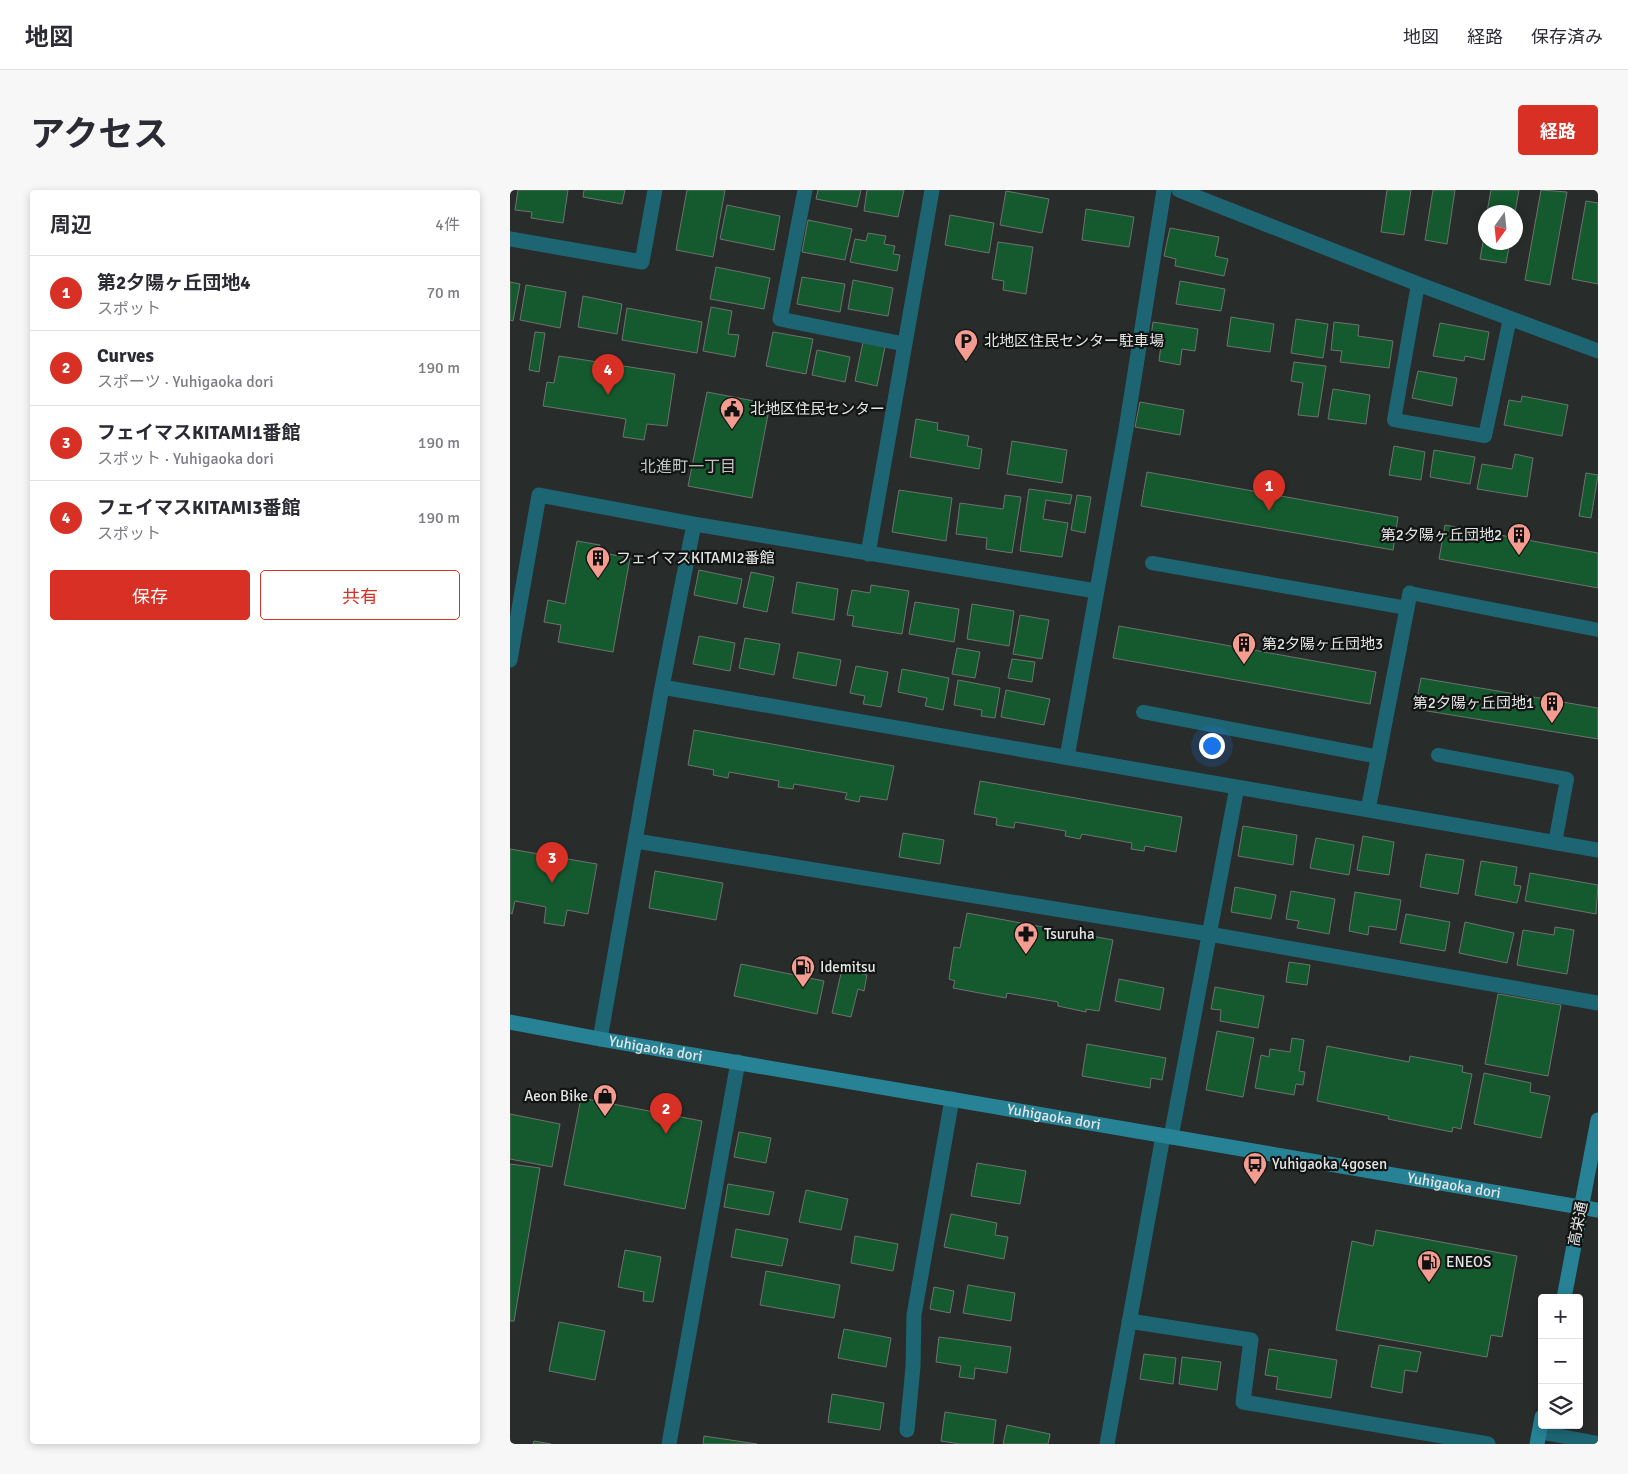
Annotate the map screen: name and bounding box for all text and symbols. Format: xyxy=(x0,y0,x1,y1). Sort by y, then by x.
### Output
text: 地図 xyxy=(25,22,73,52)
text: 地図 xyxy=(1403,26,1439,48)
text: 経路 xyxy=(1467,26,1503,48)
text: 保存済み xyxy=(1531,26,1603,48)
button: 経路 xyxy=(1518,105,1598,155)
text: アクセス xyxy=(30,113,168,156)
north arrow xyxy=(1478,205,1523,250)
text: 周辺 xyxy=(50,212,92,238)
text: 4件 xyxy=(435,215,460,235)
text: 第2夕陽ヶ丘団地4 xyxy=(97,271,251,295)
text: 1 xyxy=(62,283,70,303)
text: 70 m xyxy=(426,283,460,303)
text: スポット xyxy=(97,299,161,319)
parking icon: 北地区住民センター駐車場 xyxy=(953,328,979,362)
place label: 北地区住民センター駐車場 xyxy=(984,332,1164,350)
text: Curves xyxy=(97,344,154,368)
pin: 4 xyxy=(592,354,624,395)
text: 2 xyxy=(62,358,70,378)
text: 190 m xyxy=(418,358,460,378)
text: スポーツ · Yuhigaoka dori xyxy=(97,372,274,392)
public building icon: 北地区住民センター xyxy=(719,396,745,430)
place label: 北地区住民センター xyxy=(750,400,885,418)
text: フェイマスKITAMI1番館 xyxy=(97,421,301,445)
text: 3 xyxy=(62,433,70,453)
text: 190 m xyxy=(418,433,460,453)
text: スポット · Yuhigaoka dori xyxy=(97,449,274,469)
district label: 北進町一丁目 xyxy=(640,457,736,477)
pin: 1 xyxy=(1253,470,1285,511)
text: フェイマスKITAMI3番館 xyxy=(97,496,301,520)
text: 4 xyxy=(62,508,70,528)
text: 190 m xyxy=(418,508,460,528)
building icon: 第2夕陽ヶ丘団地2 xyxy=(1506,522,1532,556)
text: スポット xyxy=(97,524,161,544)
place label: 第2夕陽ヶ丘団地2 xyxy=(1381,526,1502,544)
building icon: フェイマスKITAMI2番館 xyxy=(585,545,611,579)
place label: フェイマスKITAMI2番館 xyxy=(616,549,775,567)
button: 保存 xyxy=(50,570,250,620)
button: 共有 xyxy=(260,570,460,620)
building icon: 第2夕陽ヶ丘団地3 xyxy=(1231,631,1257,665)
place label: 第2夕陽ヶ丘団地3 xyxy=(1262,635,1383,653)
building icon: 第2夕陽ヶ丘団地1 xyxy=(1539,690,1565,724)
place label: 第2夕陽ヶ丘団地1 xyxy=(1413,694,1534,712)
your location xyxy=(1199,733,1225,759)
pin: 3 xyxy=(536,842,568,883)
pharmacy icon: Tsuruha xyxy=(1013,921,1039,955)
place label: Tsuruha xyxy=(1044,925,1095,943)
fuel station icon: Idemitsu xyxy=(790,954,816,988)
place label: Idemitsu xyxy=(820,958,876,976)
street label: Yuhigaoka dori xyxy=(607,1032,704,1065)
shop icon: Aeon Bike xyxy=(592,1083,618,1117)
place label: Aeon Bike xyxy=(524,1087,588,1105)
pin: 2 xyxy=(650,1093,682,1134)
street label: Yuhigaoka dori xyxy=(1006,1100,1102,1134)
bus stop icon: Yuhigaoka 4gosen xyxy=(1242,1151,1268,1185)
place label: Yuhigaoka 4gosen xyxy=(1272,1155,1387,1173)
street label: Yuhigaoka dori xyxy=(1406,1168,1502,1202)
street label: 高栄通 xyxy=(1565,1200,1591,1248)
fuel station icon: ENEOS xyxy=(1416,1249,1442,1283)
place label: ENEOS xyxy=(1446,1253,1491,1271)
map controls xyxy=(1538,1294,1583,1429)
button: + xyxy=(1538,1294,1583,1339)
button: − xyxy=(1538,1339,1583,1384)
button: layers xyxy=(1538,1384,1583,1429)

